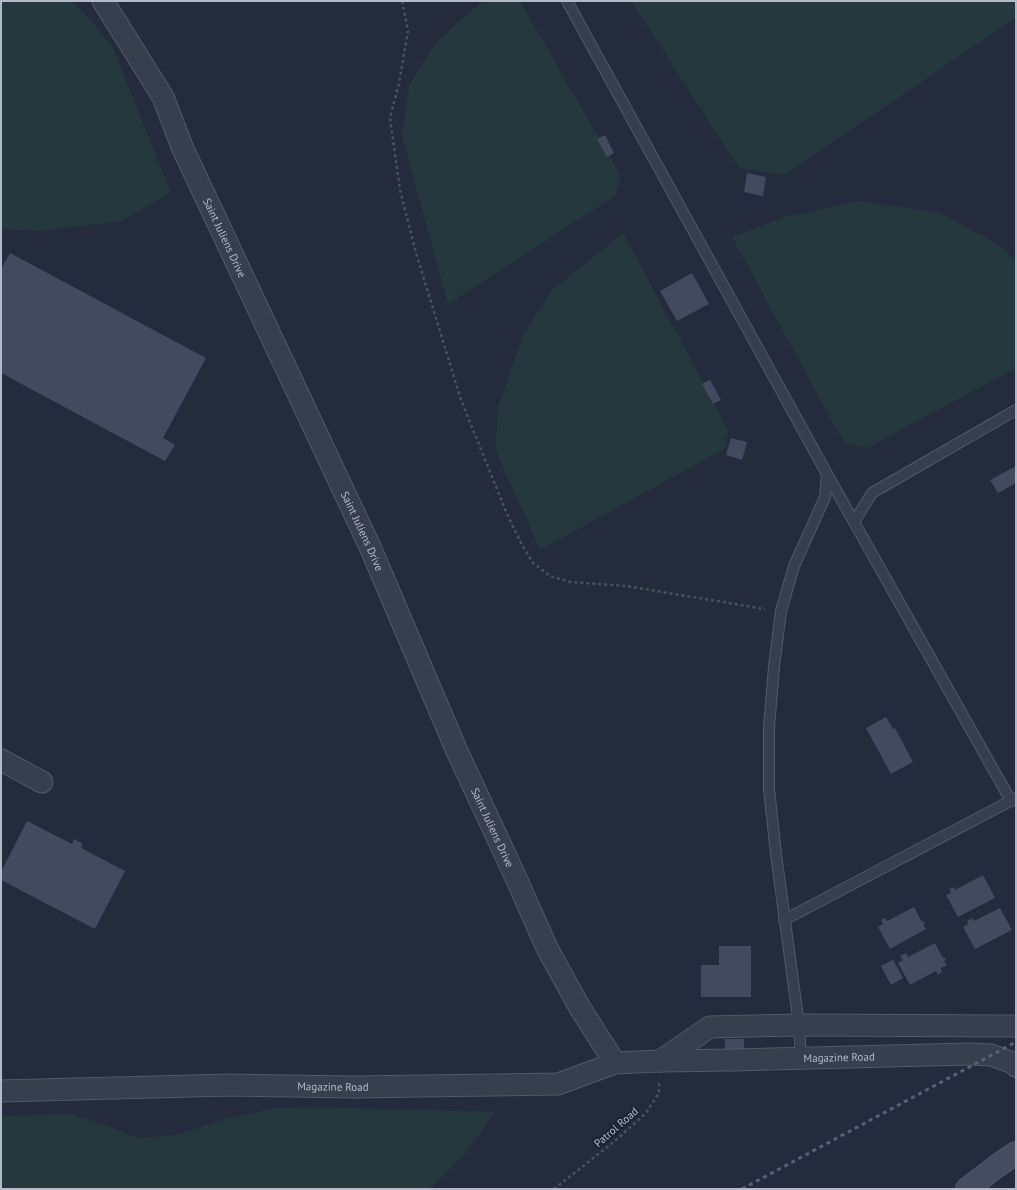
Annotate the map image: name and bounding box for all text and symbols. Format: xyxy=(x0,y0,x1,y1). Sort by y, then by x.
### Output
street label: Saint Juliens Drive xyxy=(200,196,250,280)
street label: Saint Juliens Drive xyxy=(338,489,387,573)
street label: Saint Juliens Drive xyxy=(468,786,517,870)
street label: Magazine Road xyxy=(803,1049,875,1065)
street label: Magazine Road xyxy=(297,1079,369,1094)
street label: Patrol Road xyxy=(591,1104,641,1150)

